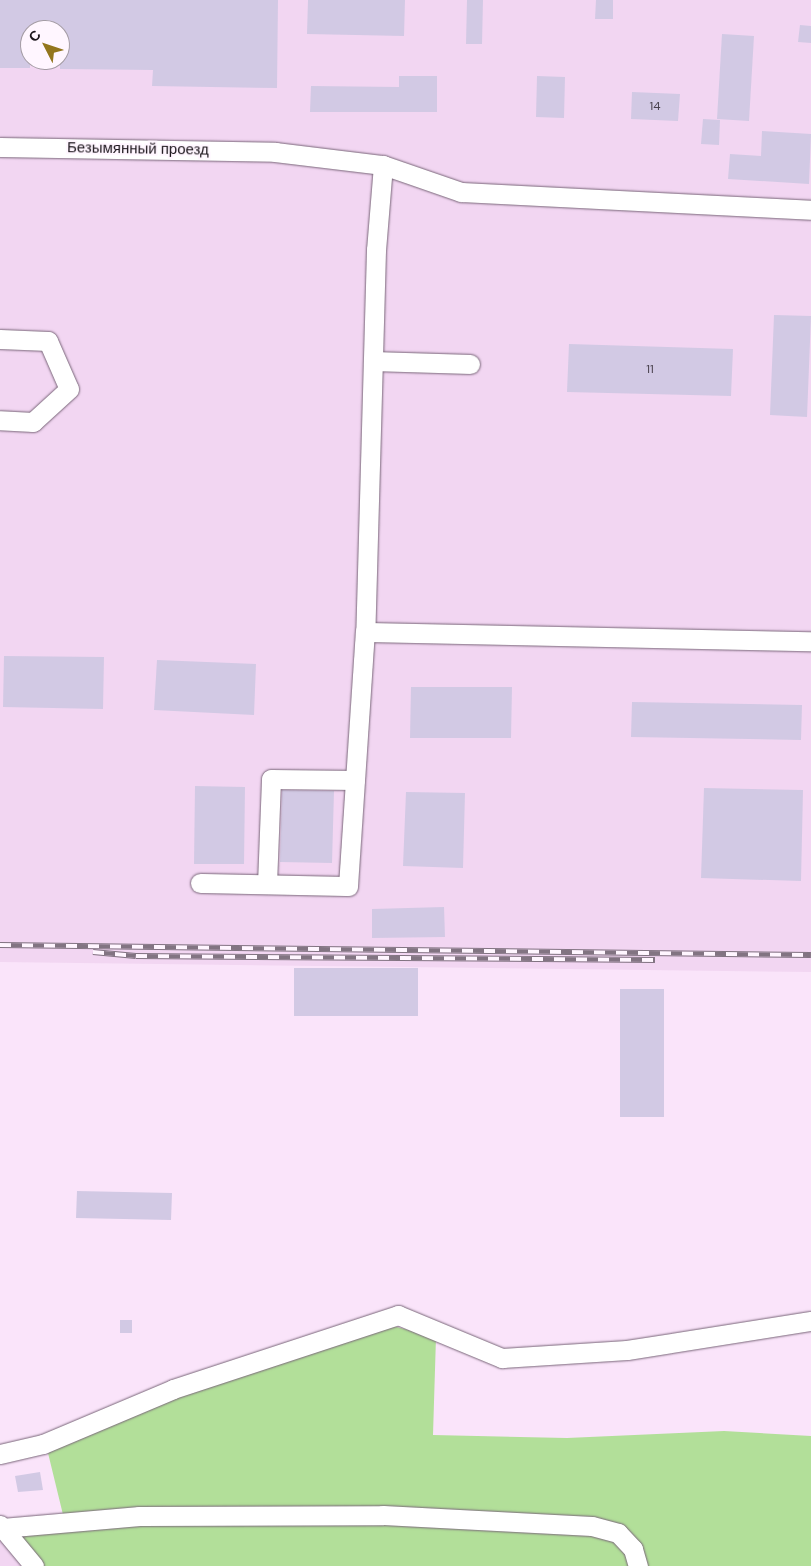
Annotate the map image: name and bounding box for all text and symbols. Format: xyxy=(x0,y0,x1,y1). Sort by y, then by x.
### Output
north arrow xyxy=(20,20,70,70)
text: С xyxy=(24,26,45,46)
house number: 14 xyxy=(649,100,661,114)
street label: Безымянный проезд xyxy=(67,139,209,159)
house number: 11 xyxy=(646,363,654,377)

